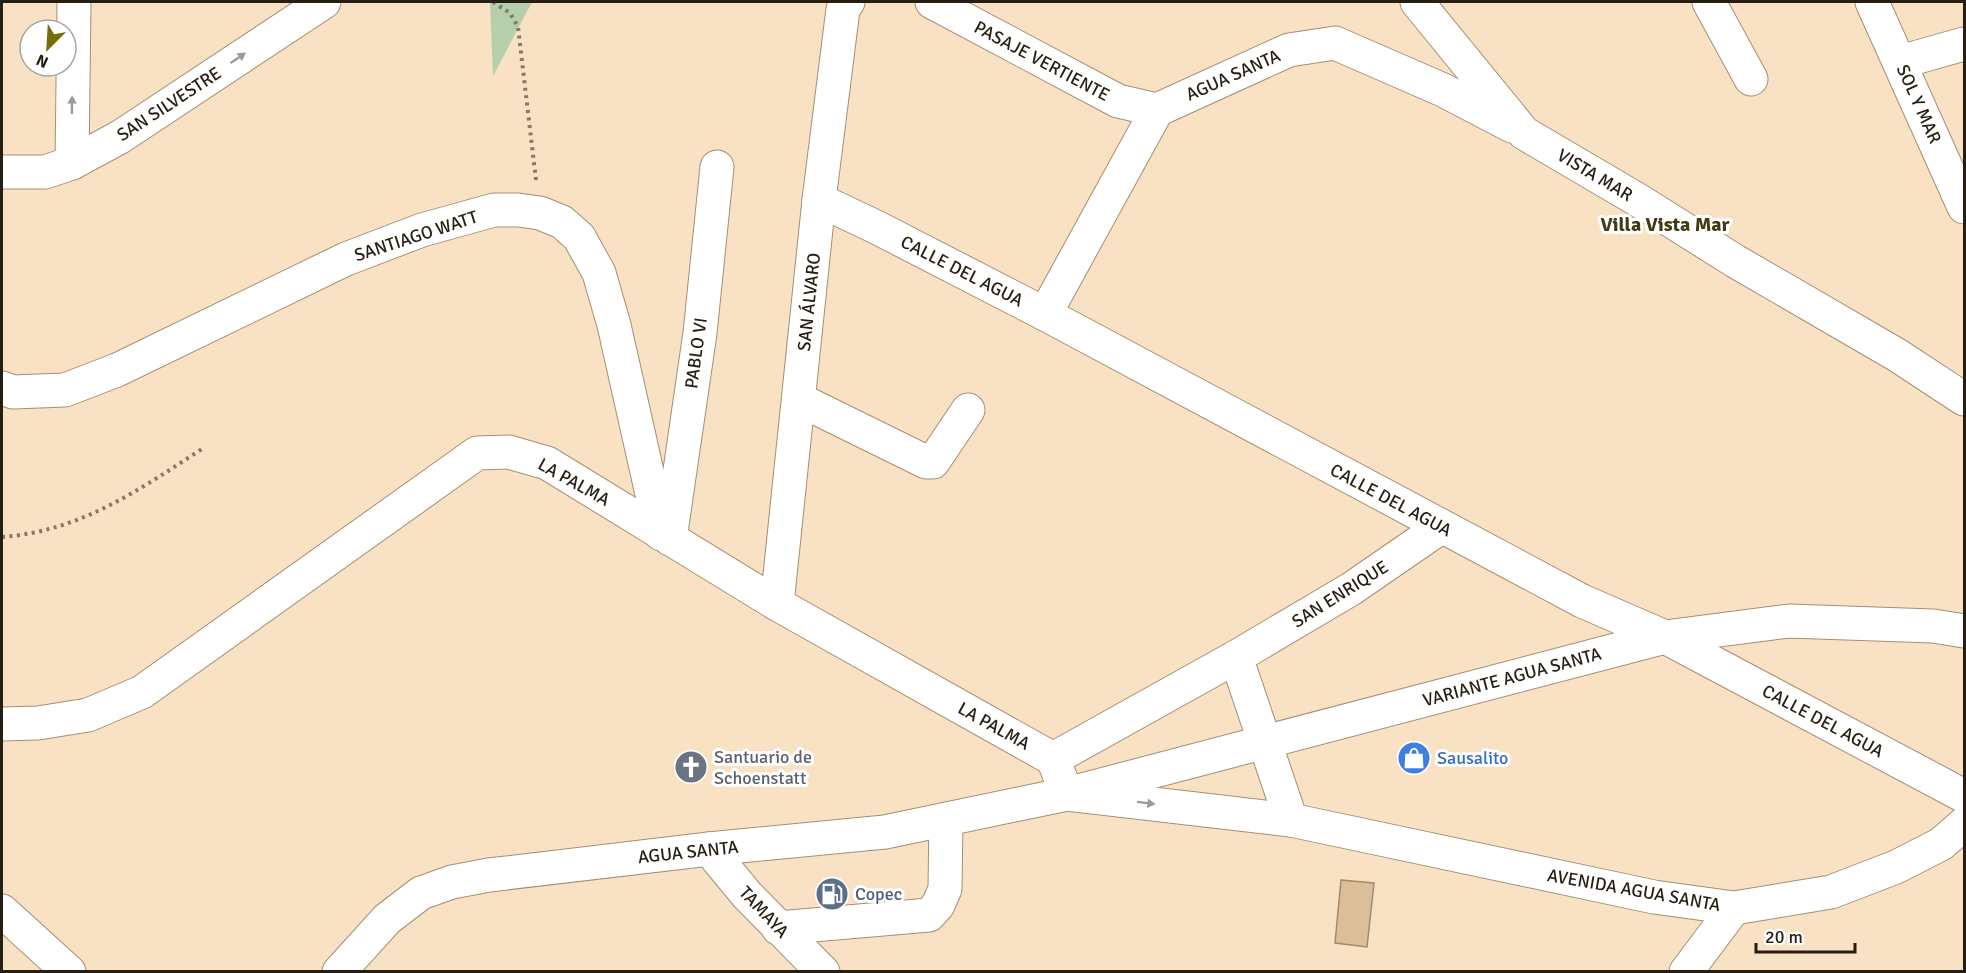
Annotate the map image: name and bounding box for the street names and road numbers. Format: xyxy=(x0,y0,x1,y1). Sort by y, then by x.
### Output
street label: PASAJE VERTIENTE xyxy=(970,16,1114,106)
street label: AGUA SANTA xyxy=(1182,44,1284,106)
street label: SOL Y MAR xyxy=(1892,61,1946,147)
street label: SAN SILVESTRE xyxy=(113,62,225,146)
street label: VISTA MAR xyxy=(1553,144,1637,206)
street label: SANTIAGO WATT xyxy=(351,206,481,266)
street label: CALLE DEL AGUA xyxy=(897,231,1027,311)
street label: SAN ÁLVARO xyxy=(793,252,825,352)
street label: PABLO VI xyxy=(680,316,712,390)
street label: LA PALMA xyxy=(534,453,614,511)
street label: CALLE DEL AGUA xyxy=(1326,459,1456,541)
street label: SAN ENRIQUE xyxy=(1288,556,1392,632)
street label: VARIANTE AGUA SANTA xyxy=(1420,643,1604,711)
street label: CALLE DEL AGUA xyxy=(1758,680,1888,762)
street label: LA PALMA xyxy=(954,697,1034,755)
street label: AGUA SANTA xyxy=(637,836,739,868)
street label: AVENIDA AGUA SANTA xyxy=(1546,864,1722,916)
street label: TAMAYA xyxy=(735,882,793,942)

